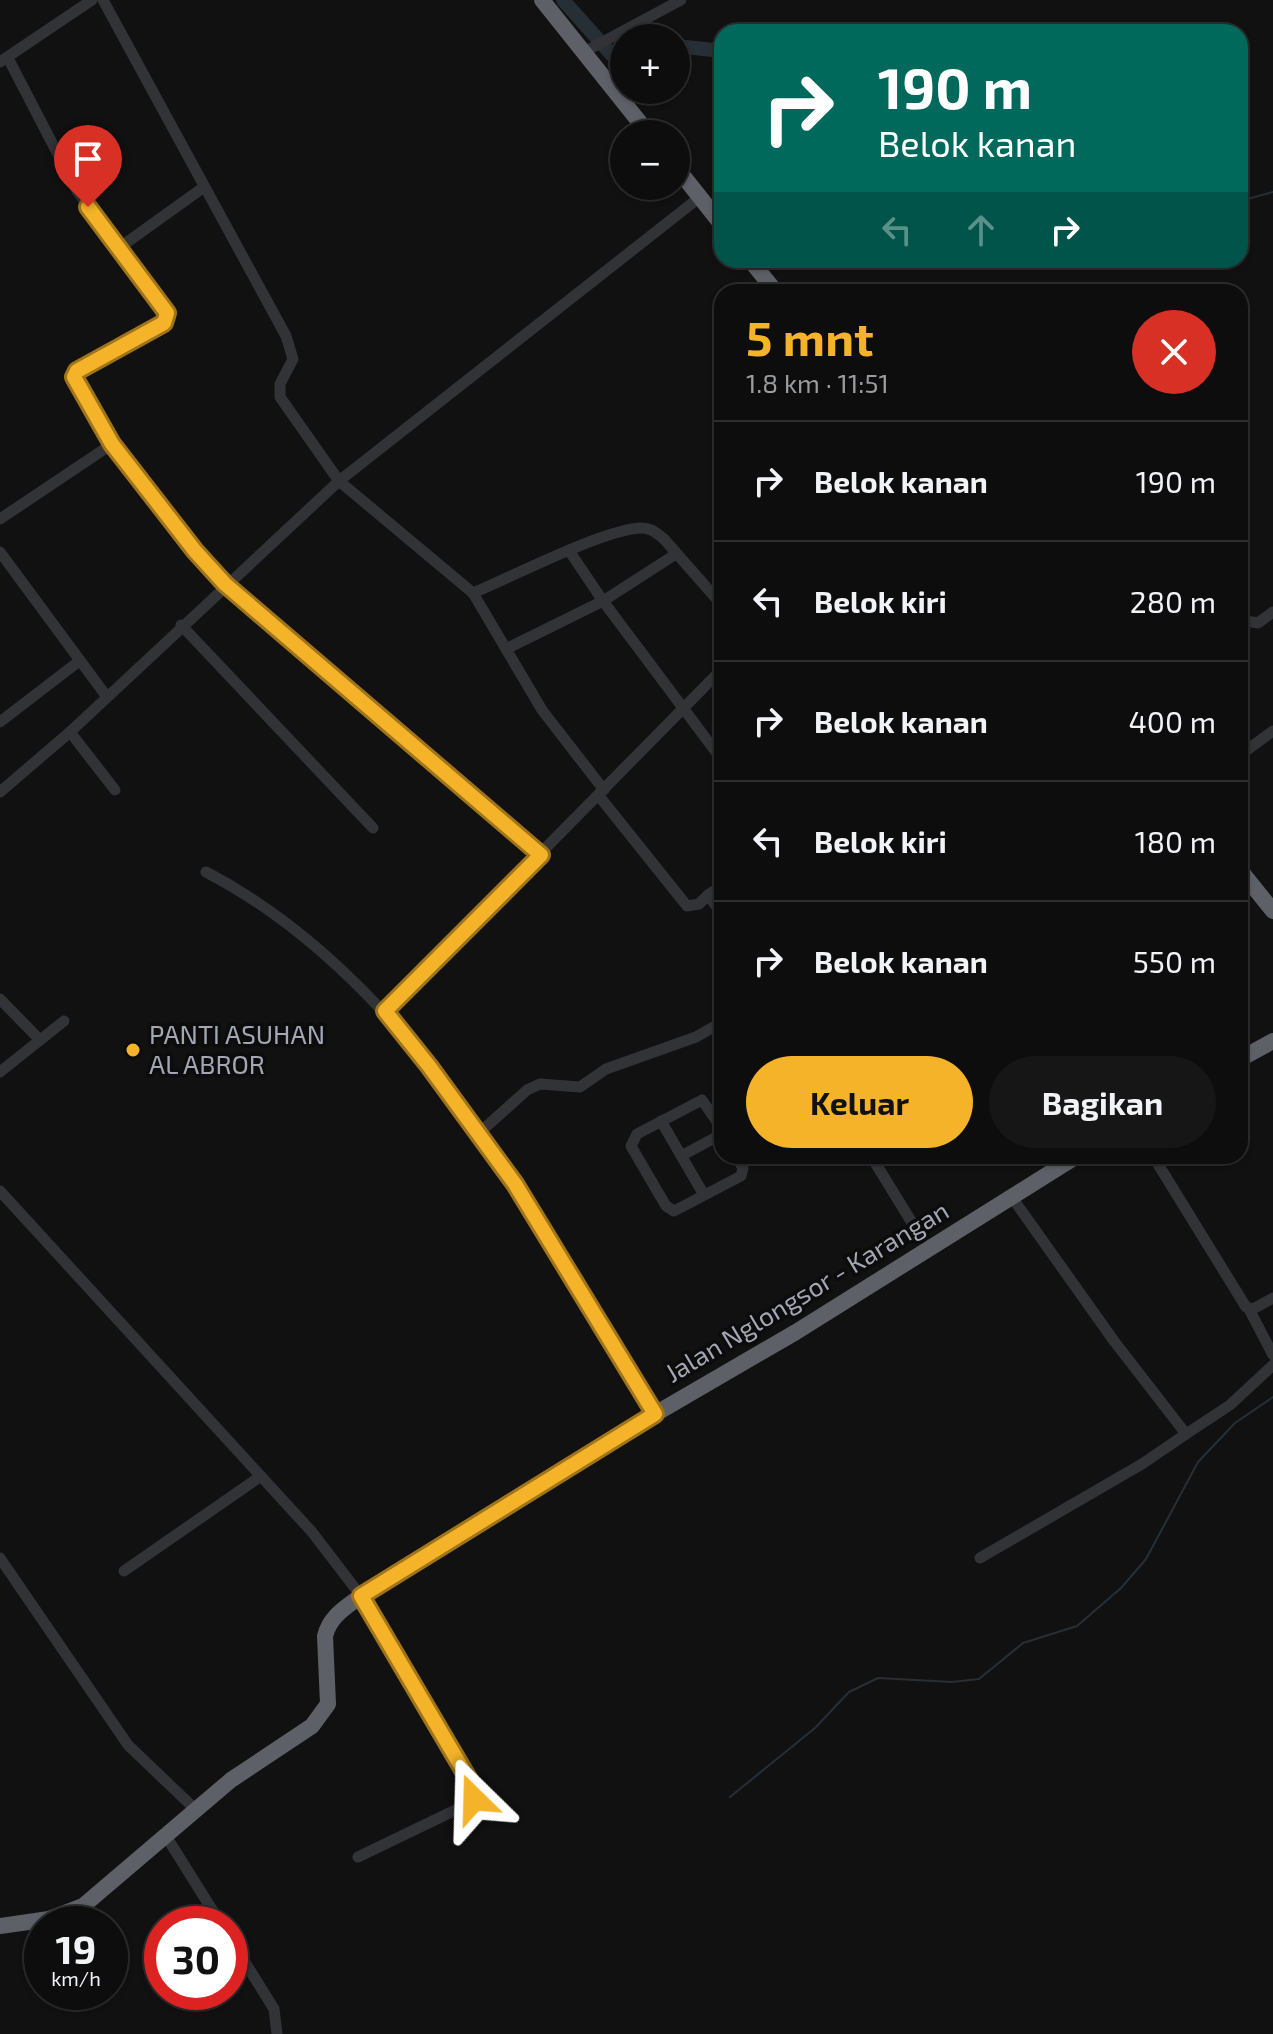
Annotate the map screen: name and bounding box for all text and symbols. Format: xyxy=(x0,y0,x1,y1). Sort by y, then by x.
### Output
map controls xyxy=(610,24,690,200)
button: + xyxy=(610,24,690,104)
text: 190 m xyxy=(878,53,1032,120)
icon: right xyxy=(746,56,850,160)
button: − xyxy=(610,120,690,200)
text: Belok kanan xyxy=(878,121,1076,164)
pin xyxy=(54,125,122,207)
icon: arrive xyxy=(66,137,110,181)
icon: left xyxy=(875,208,919,252)
icon: ahead xyxy=(959,208,1003,252)
icon: right xyxy=(1043,208,1087,252)
text: 5 mnt xyxy=(746,308,874,366)
button: close xyxy=(1132,310,1216,394)
text: 1.8 km · 11:51 xyxy=(746,367,889,398)
icon: right xyxy=(746,459,790,503)
text: Belok kanan xyxy=(814,463,988,499)
text: 190 m xyxy=(1136,463,1216,499)
icon: left xyxy=(746,579,790,623)
text: Belok kiri xyxy=(814,583,947,619)
text: 280 m xyxy=(1130,583,1216,619)
icon: right xyxy=(746,699,790,743)
text: Belok kanan xyxy=(814,703,988,739)
text: 400 m xyxy=(1128,703,1216,739)
icon: left xyxy=(746,819,790,863)
text: Belok kiri xyxy=(814,823,947,859)
text: 180 m xyxy=(1135,823,1216,859)
icon: right xyxy=(746,939,790,983)
text: Belok kanan xyxy=(814,943,988,979)
text: 550 m xyxy=(1133,943,1216,979)
place label: PANTI ASUHAN AL ABROR xyxy=(149,1018,325,1079)
marker: PANTI ASUHAN AL ABROR xyxy=(124,1041,142,1059)
button: Keluar xyxy=(746,1056,973,1148)
button: Bagikan xyxy=(989,1056,1216,1148)
street label: Jalan Nglongsor - Karangan xyxy=(659,1194,954,1388)
position arrow xyxy=(432,1757,516,1841)
speed limit sign: 30 xyxy=(144,1906,248,2010)
text: 19 xyxy=(56,1924,96,1972)
text: km/h xyxy=(51,1966,101,1990)

